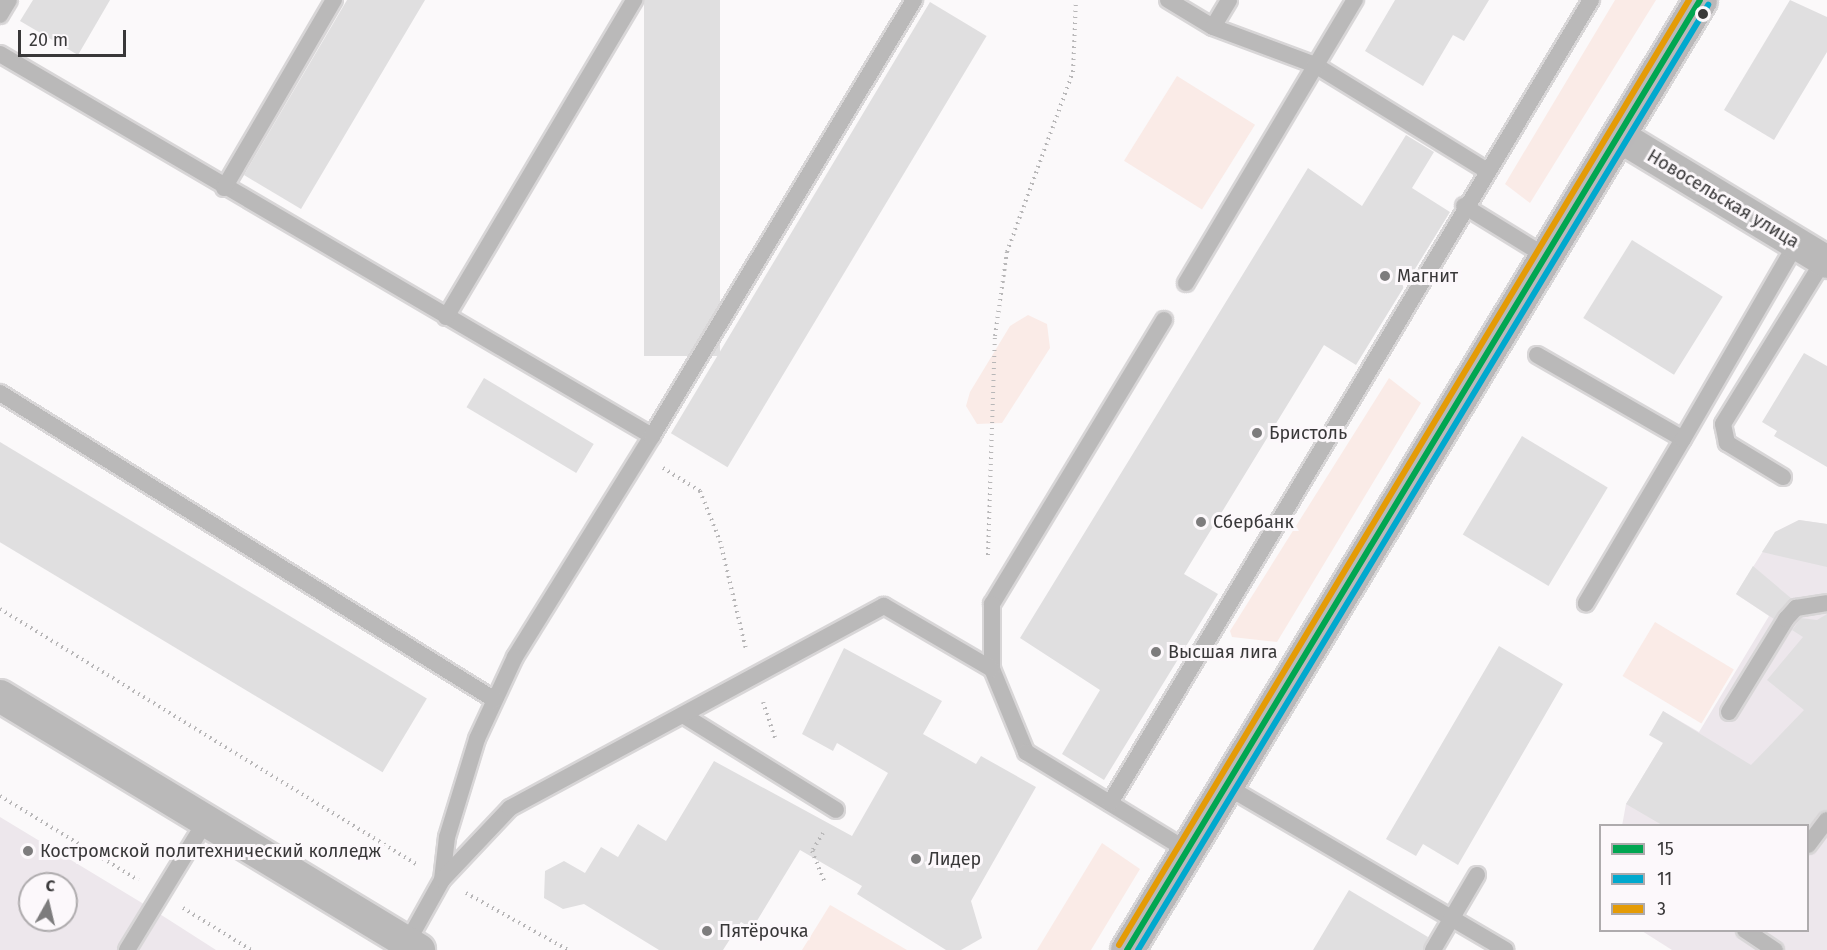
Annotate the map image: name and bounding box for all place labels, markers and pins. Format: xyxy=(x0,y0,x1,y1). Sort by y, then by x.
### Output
unlabelled marker xyxy=(1697,8,1709,20)
place label: Магнит xyxy=(1397,265,1458,287)
marker: Магнит xyxy=(1378,269,1392,283)
place label: Бристоль xyxy=(1269,422,1347,444)
marker: Бристоль xyxy=(1250,426,1264,440)
place label: Сбербанк xyxy=(1213,511,1294,533)
marker: Сбербанк xyxy=(1194,515,1208,529)
place label: Высшая лига xyxy=(1168,641,1278,663)
marker: Высшая лига xyxy=(1149,645,1163,659)
place label: Костромской политехнический колледж xyxy=(40,840,381,862)
marker: Костромской политехнический колледж xyxy=(21,844,35,858)
place label: Лидер xyxy=(928,848,981,870)
marker: Лидер xyxy=(909,852,923,866)
place label: Пятёрочка xyxy=(719,920,809,942)
marker: Пятёрочка xyxy=(700,924,714,938)

